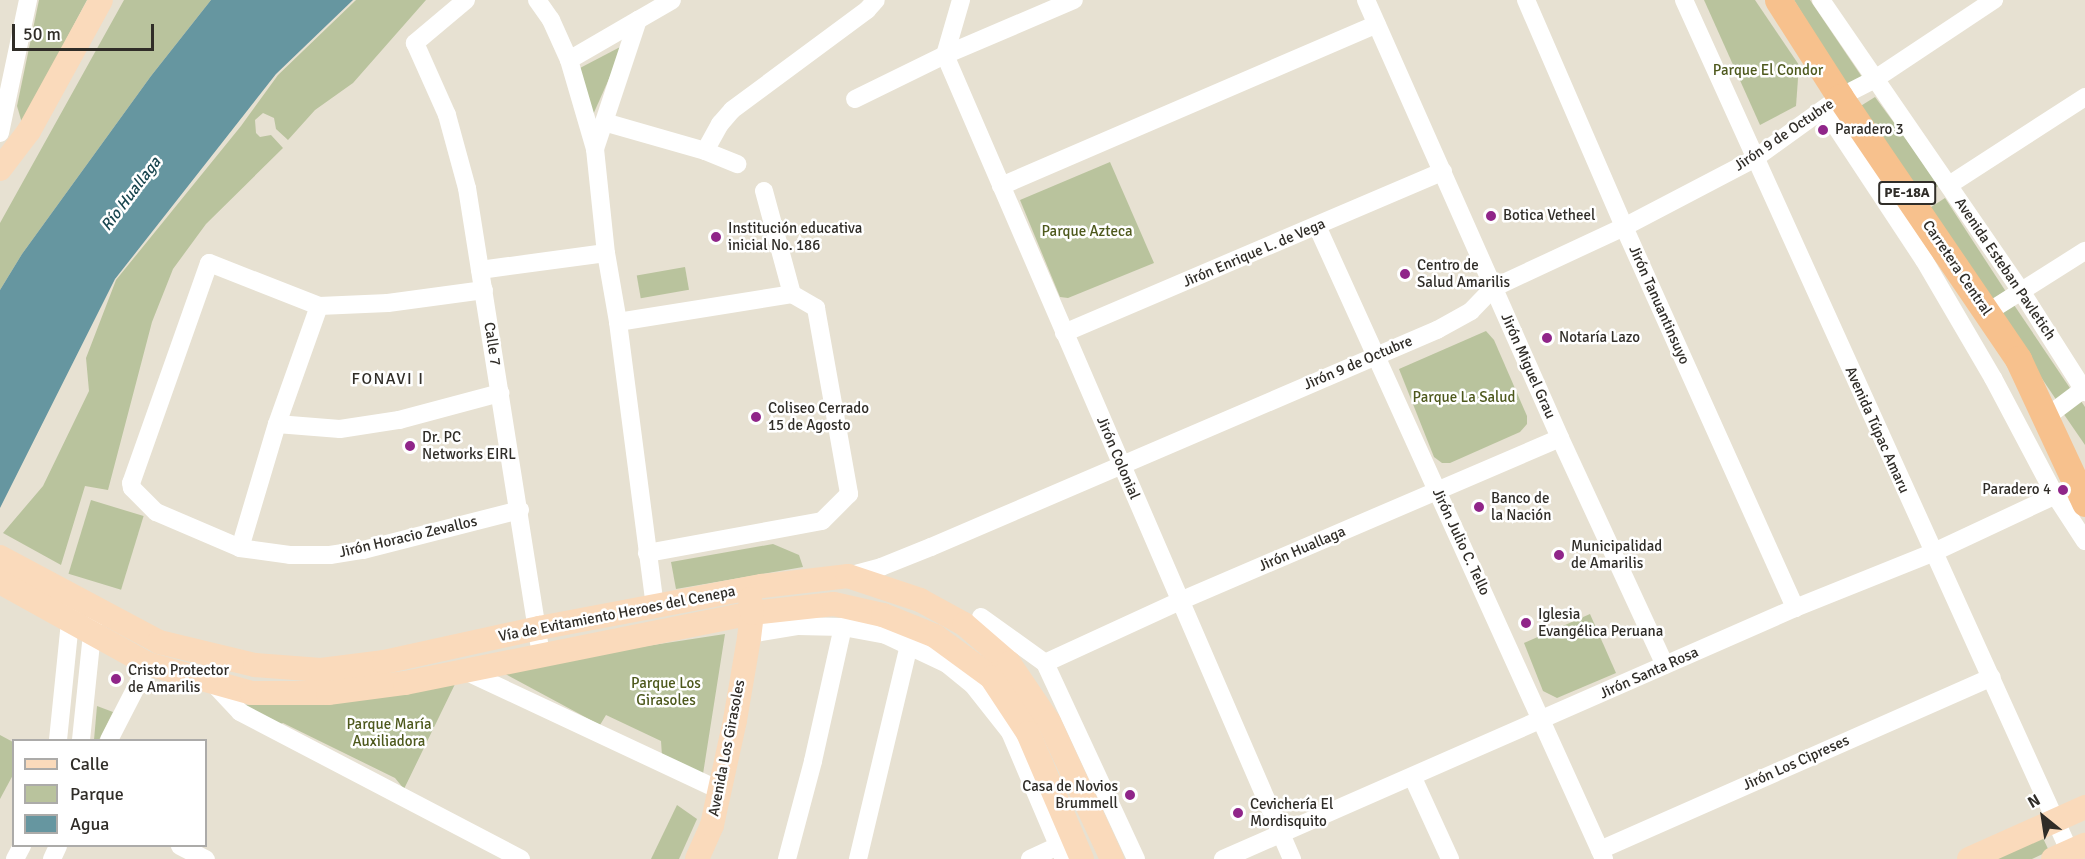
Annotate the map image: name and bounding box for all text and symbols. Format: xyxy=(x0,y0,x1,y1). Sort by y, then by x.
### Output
scale bar xyxy=(15,12,158,50)
text: 50 m xyxy=(23,23,61,45)
park label: Parque El Condor xyxy=(1713,62,1823,80)
street label: Jirón 9 de Octubre xyxy=(1731,95,1837,175)
place label: Paradero 3 xyxy=(1835,121,1904,139)
marker: Paradero 3 xyxy=(1816,123,1830,137)
water label: Río Huallaga xyxy=(97,153,165,235)
road number: PE-18A xyxy=(1877,182,1937,204)
street label: Avenida Esteban Pavletich xyxy=(1951,194,2059,344)
place label: Botica Vetheel xyxy=(1503,207,1595,225)
marker: Botica Vetheel xyxy=(1484,209,1498,223)
street label: Jirón Enrique L. de Vega xyxy=(1180,215,1328,291)
street label: Carretera Central xyxy=(1918,217,1996,319)
place label: Institución educativa inicial No. 186 xyxy=(728,219,862,254)
park label: Parque Azteca xyxy=(1041,223,1133,241)
marker: Institución educativa inicial No. 186 xyxy=(709,230,723,244)
street label: Jirón Tanuantinsuyo xyxy=(1625,243,1693,367)
place label: Centro de Salud Amarilis xyxy=(1417,256,1510,291)
marker: Centro de Salud Amarilis xyxy=(1398,267,1412,281)
street label: Jirón Miguel Grau xyxy=(1497,310,1559,422)
street label: Calle 7 xyxy=(480,321,504,367)
place label: Notaría Lazo xyxy=(1559,329,1640,347)
marker: Notaría Lazo xyxy=(1540,331,1554,345)
street label: Jirón 9 de Octubre xyxy=(1301,332,1415,394)
street label: Avenida Túpac Amaru xyxy=(1841,364,1913,496)
district label: FONAVI I xyxy=(352,369,424,389)
park label: Parque La Salud xyxy=(1413,389,1515,407)
place label: Coliseo Cerrado 15 de Agosto xyxy=(768,399,869,434)
marker: Coliseo Cerrado 15 de Agosto xyxy=(749,410,763,424)
street label: Jirón Colonial xyxy=(1092,414,1144,502)
place label: Dr. PC Networks EIRL xyxy=(422,428,516,463)
marker: Dr. PC Networks EIRL xyxy=(403,439,417,453)
place label: Paradero 4 xyxy=(1982,481,2051,499)
marker: Paradero 4 xyxy=(2056,483,2070,497)
street label: Jirón Julio C. Tello xyxy=(1428,486,1494,598)
place label: Banco de la Nación xyxy=(1491,489,1551,524)
marker: Banco de la Nación xyxy=(1472,500,1486,514)
street label: Jirón Horacio Zevallos xyxy=(337,512,479,562)
street label: Jirón Huallaga xyxy=(1256,523,1348,575)
place label: Municipalidad de Amarilis xyxy=(1571,537,1662,572)
marker: Municipalidad de Amarilis xyxy=(1552,548,1566,562)
street label: Vía de Evitamiento Heroes del Cenepa xyxy=(497,582,737,646)
place label: Iglesia Evangélica Peruana xyxy=(1538,605,1663,640)
marker: Iglesia Evangélica Peruana xyxy=(1519,616,1533,630)
street label: Jirón Santa Rosa xyxy=(1597,643,1701,703)
place label: Cristo Protector de Amarilis xyxy=(128,661,229,696)
marker: Cristo Protector de Amarilis xyxy=(109,672,123,686)
park label: Parque Los Girasoles xyxy=(631,674,701,709)
street label: Avenida Los Girasoles xyxy=(705,678,749,818)
park label: Parque María Auxiliadora xyxy=(346,715,432,750)
street label: Jirón Los Cipreses xyxy=(1740,731,1852,795)
legend xyxy=(12,739,207,847)
text: Calle xyxy=(70,753,109,775)
place label: Casa de Novios Brummell xyxy=(1022,777,1118,812)
text: Parque xyxy=(70,783,124,805)
north arrow xyxy=(2013,787,2073,847)
marker: Casa de Novios Brummell xyxy=(1123,788,1137,802)
text: N xyxy=(2024,790,2044,813)
place label: Cevichería El Mordisquito xyxy=(1250,795,1333,830)
marker: Cevichería El Mordisquito xyxy=(1231,806,1245,820)
text: Agua xyxy=(70,813,109,835)

